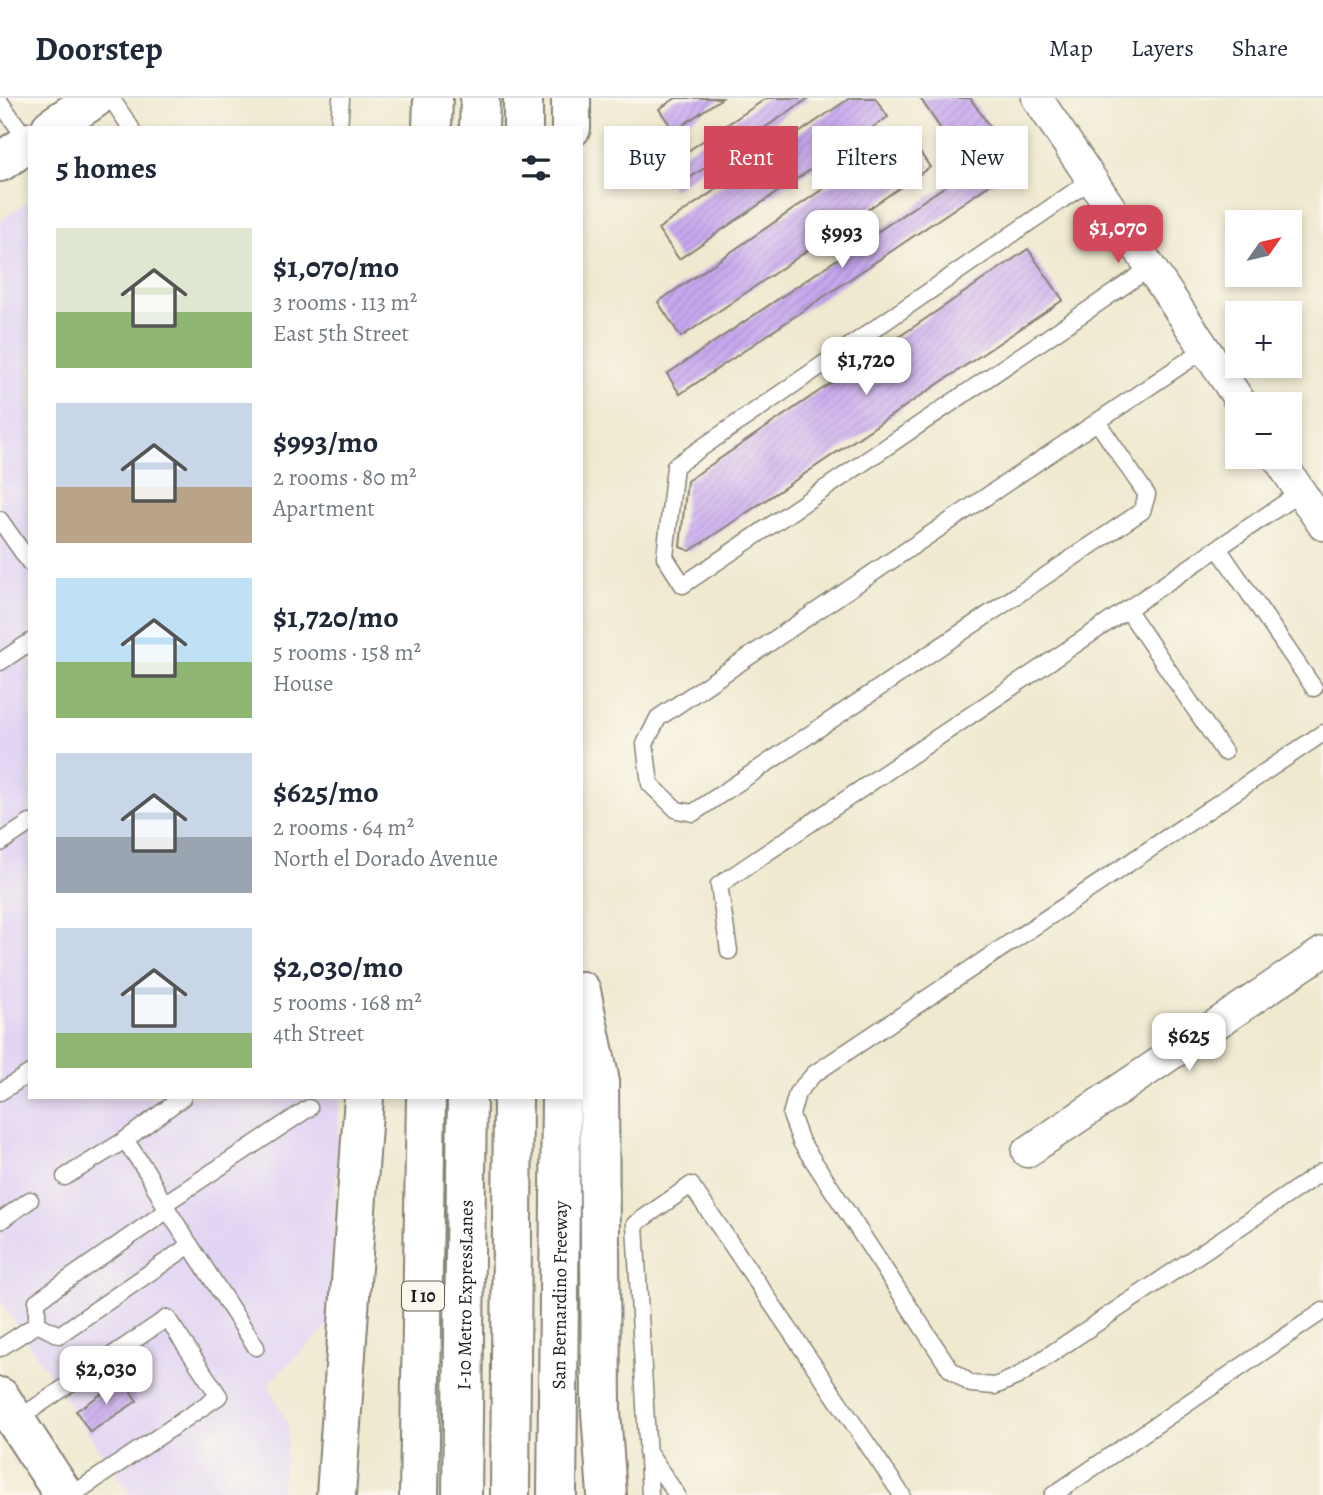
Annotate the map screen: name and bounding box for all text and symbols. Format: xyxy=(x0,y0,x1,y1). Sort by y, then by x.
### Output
text: Doorstep xyxy=(35,26,163,71)
text: Map xyxy=(1049,32,1093,64)
text: Layers xyxy=(1131,32,1194,64)
text: Share xyxy=(1232,32,1288,64)
chip: Buy xyxy=(604,126,690,189)
chip: Rent xyxy=(704,126,798,189)
chip: Filters xyxy=(812,126,922,189)
chip: New xyxy=(936,126,1028,189)
text: 5 homes xyxy=(56,148,157,188)
icon: filters xyxy=(517,149,555,187)
pin: $1,070 xyxy=(1061,206,1175,265)
north arrow xyxy=(1225,210,1302,287)
map controls xyxy=(1225,210,1302,469)
pin: $993 xyxy=(801,211,883,270)
text: $1,070 xyxy=(1089,212,1147,243)
text: $993 xyxy=(821,217,863,248)
text: $1,070/mo xyxy=(273,247,399,287)
icon: home xyxy=(112,256,196,340)
text: 3 rooms · 113 m² xyxy=(273,287,417,318)
button: + xyxy=(1225,301,1302,378)
text: East 5th Street xyxy=(273,318,409,349)
pin: $1,720 xyxy=(809,338,923,397)
text: $1,720 xyxy=(837,344,895,375)
button: − xyxy=(1225,392,1302,469)
text: $993/mo xyxy=(273,422,378,462)
icon: home xyxy=(112,431,196,515)
text: 2 rooms · 80 m² xyxy=(273,462,417,493)
text: Apartment xyxy=(273,493,375,524)
text: $1,720/mo xyxy=(273,597,399,637)
icon: home xyxy=(112,606,196,690)
text: 5 rooms · 158 m² xyxy=(273,637,421,668)
text: House xyxy=(273,668,333,699)
text: $625/mo xyxy=(273,772,379,812)
icon: home xyxy=(112,781,196,865)
text: 2 rooms · 64 m² xyxy=(273,812,414,843)
text: North el Dorado Avenue xyxy=(273,843,498,874)
text: $2,030/mo xyxy=(273,947,403,987)
icon: home xyxy=(112,956,196,1040)
text: 5 rooms · 168 m² xyxy=(273,987,422,1018)
pin: $625 xyxy=(1148,1014,1230,1073)
text: 4th Street xyxy=(273,1018,364,1049)
text: $625 xyxy=(1168,1020,1210,1051)
street label: I-10 Metro ExpressLanes xyxy=(451,1200,480,1390)
street label: San Bernardino Freeway xyxy=(546,1200,574,1390)
road number: I 10 xyxy=(402,1282,444,1310)
pin: $2,030 xyxy=(49,1346,163,1406)
text: $2,030 xyxy=(75,1353,137,1384)

